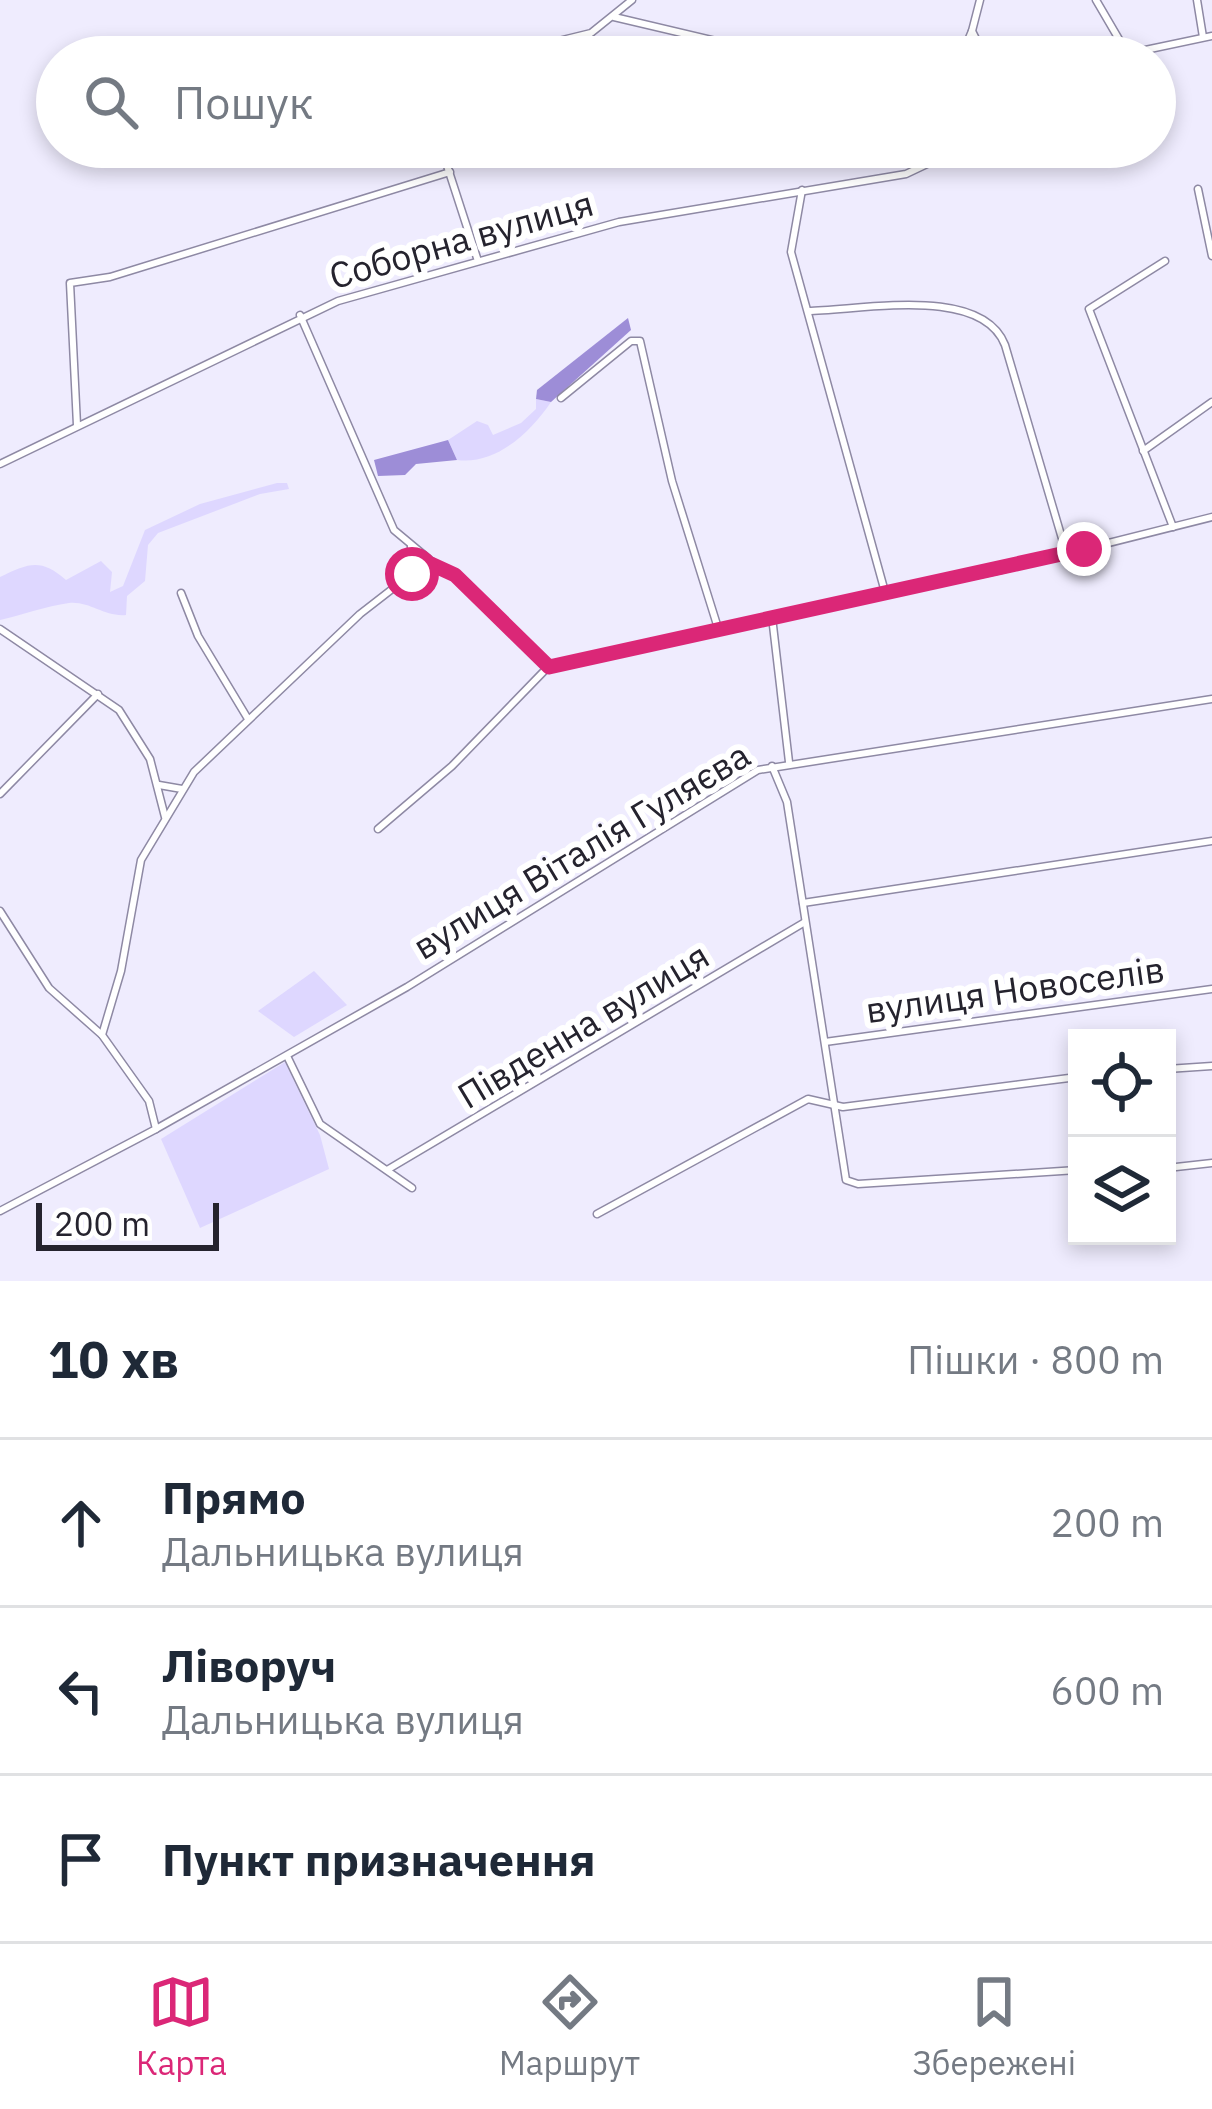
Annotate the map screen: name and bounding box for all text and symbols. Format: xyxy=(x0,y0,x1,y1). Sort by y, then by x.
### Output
search box xyxy=(36,36,1176,168)
icon: search xyxy=(78,69,144,135)
text: Пошук xyxy=(174,73,314,131)
street label: Соборна вулиця xyxy=(324,179,598,299)
route end xyxy=(1057,522,1111,576)
route start xyxy=(385,547,439,601)
street label: вулиця Віталія Гуляєва xyxy=(404,731,758,969)
street label: Південна вулиця xyxy=(449,931,717,1119)
street label: вулиця Новоселів xyxy=(863,945,1167,1033)
map controls xyxy=(1068,1029,1176,1245)
button: locate xyxy=(1068,1029,1176,1137)
button: layers xyxy=(1068,1137,1176,1245)
scale bar xyxy=(36,1197,219,1250)
text: 200 m xyxy=(54,1202,150,1245)
text: 10 хв xyxy=(48,1326,179,1392)
text: Пішки · 800 m xyxy=(907,1334,1164,1385)
text: Прямо xyxy=(162,1468,306,1526)
icon: ahead xyxy=(48,1490,114,1556)
text: 200 m xyxy=(1051,1497,1164,1548)
text: Дальницька вулиця xyxy=(162,1526,524,1577)
text: Ліворуч xyxy=(162,1636,336,1694)
icon: left xyxy=(48,1658,114,1724)
text: 600 m xyxy=(1051,1665,1164,1716)
text: Дальницька вулиця xyxy=(162,1694,524,1745)
icon: arrive xyxy=(48,1826,114,1892)
text: Пункт призначення xyxy=(162,1830,596,1888)
tab: Карта xyxy=(136,1969,227,2084)
tab: Маршрут xyxy=(499,1969,640,2084)
tab: Збережені xyxy=(912,1969,1076,2084)

